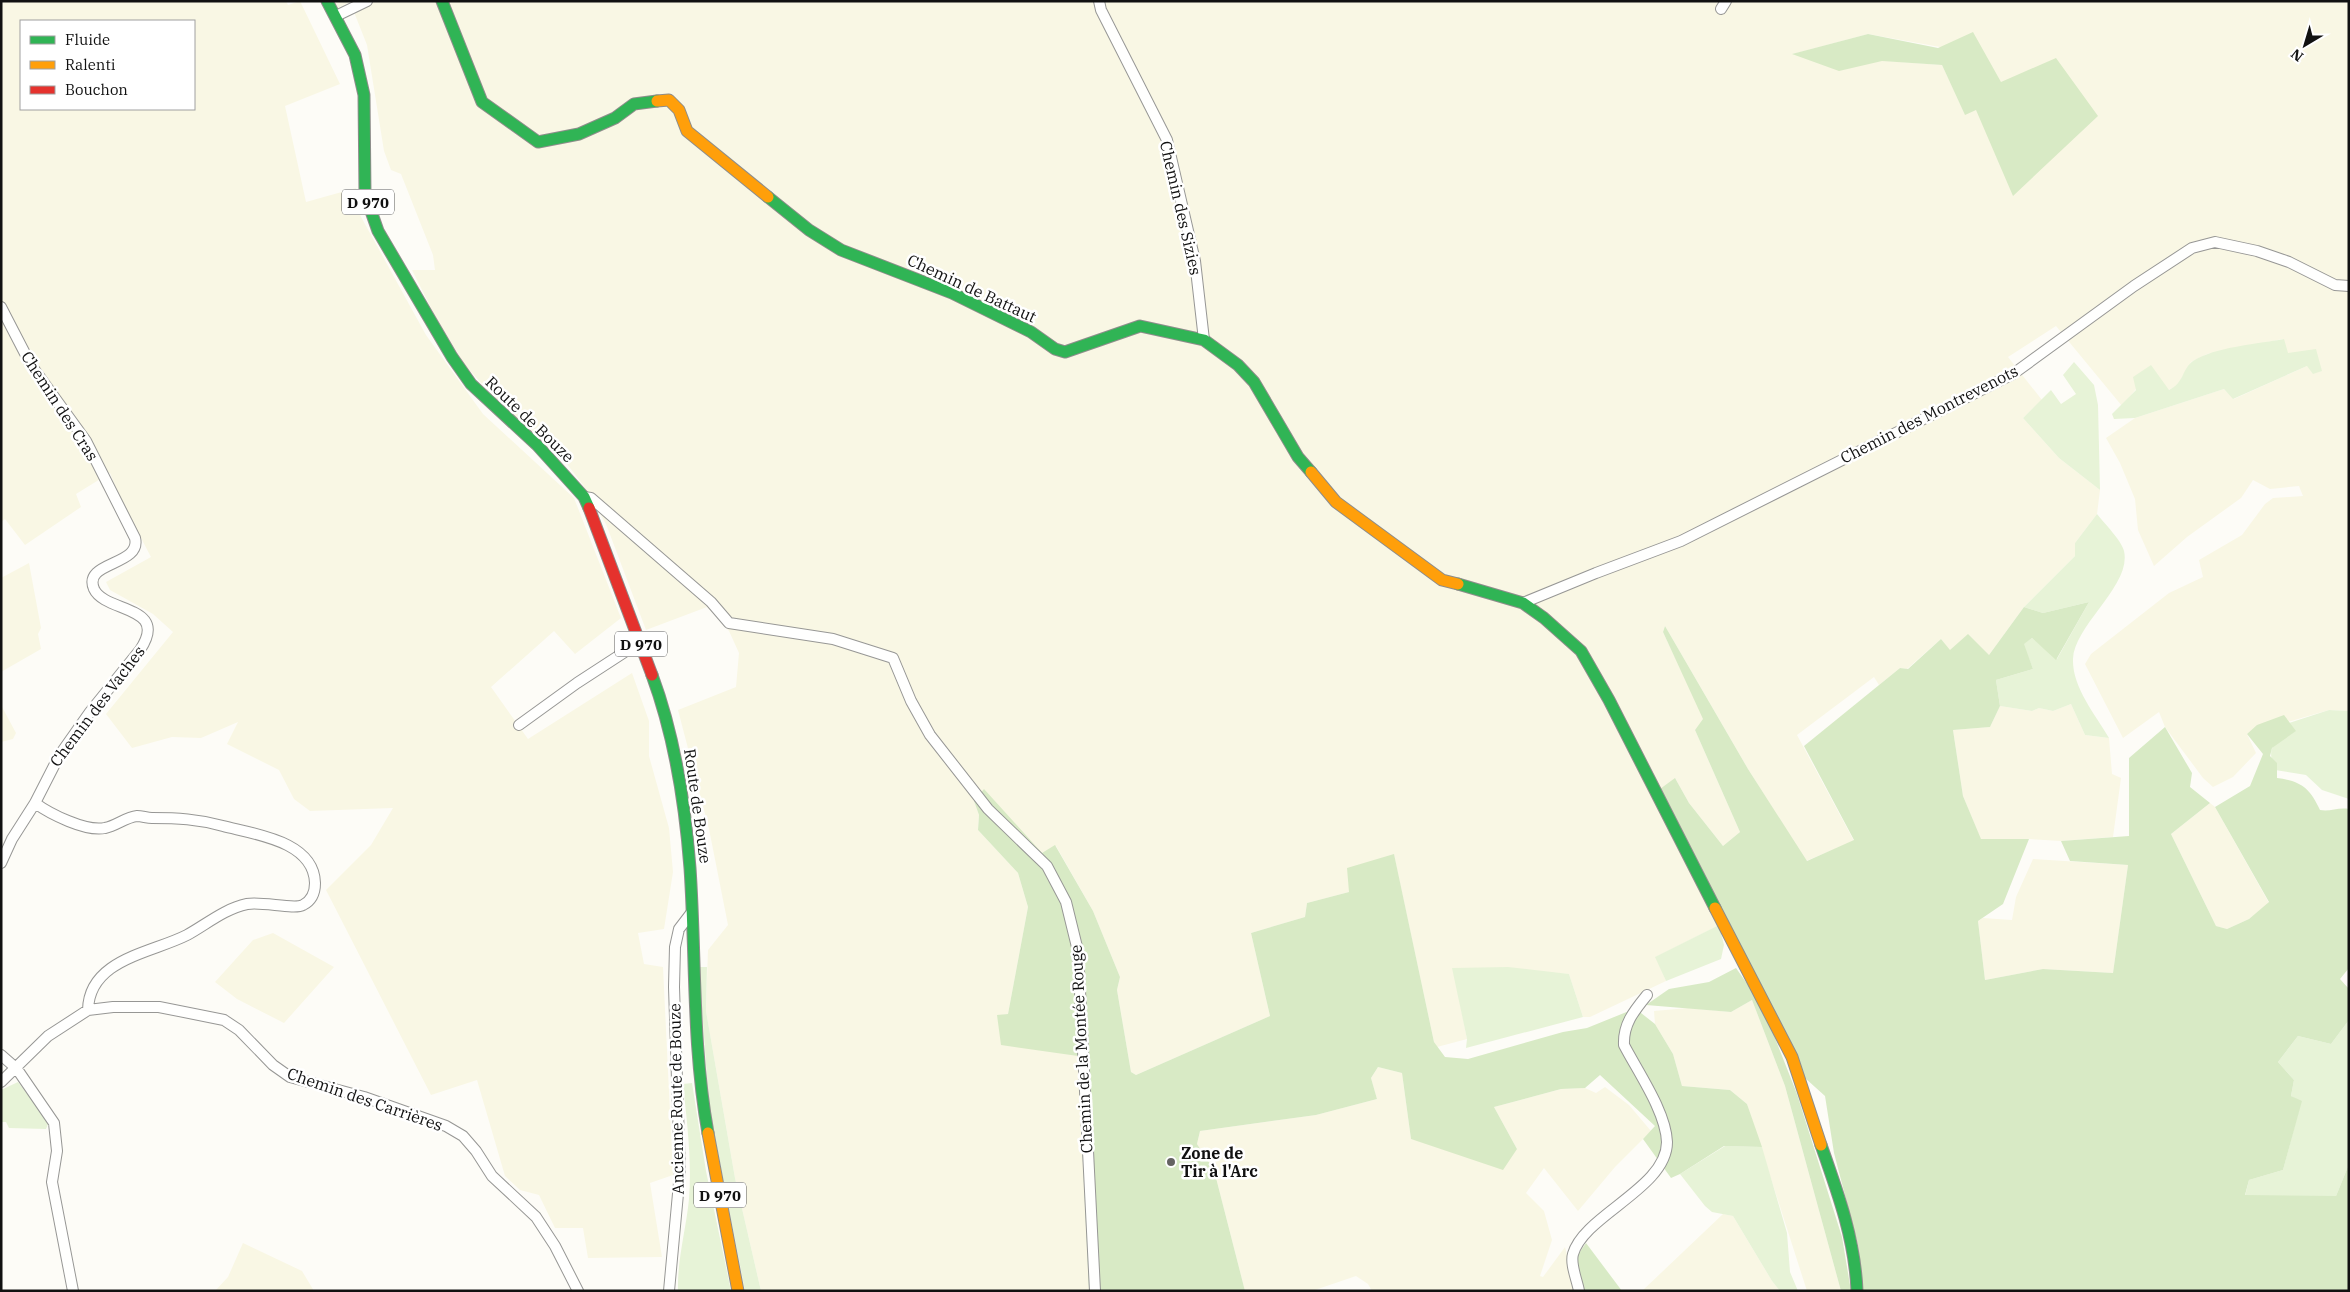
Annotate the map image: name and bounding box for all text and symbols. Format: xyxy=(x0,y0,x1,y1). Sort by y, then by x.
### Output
legend xyxy=(20,20,195,110)
north arrow xyxy=(2280,20,2330,70)
text: Fluide xyxy=(65,30,110,49)
text: N xyxy=(2287,45,2307,66)
text: Ralenti xyxy=(65,55,116,74)
text: Bouchon xyxy=(65,80,128,99)
street label: Chemin des Sizies xyxy=(1156,139,1206,277)
road number: D 970 xyxy=(342,190,394,214)
street label: Chemin de Battaut xyxy=(904,249,1040,327)
street label: Chemin des Cras xyxy=(17,347,103,465)
street label: Chemin des Montrevenots xyxy=(1837,360,2021,468)
street label: Route de Bouze xyxy=(481,372,579,466)
road number: D 970 xyxy=(615,632,667,656)
street label: Chemin des Vaches xyxy=(45,642,149,770)
street label: Route de Bouze xyxy=(680,747,716,865)
street label: Chemin de la Montée Rouge xyxy=(1066,944,1096,1154)
street label: Ancienne Route de Bouze xyxy=(664,1003,688,1195)
street label: Chemin des Carrières xyxy=(285,1063,445,1135)
place label: Zone de Tir à l'Arc xyxy=(1181,1143,1258,1181)
marker: Zone de Tir à l'Arc xyxy=(1165,1156,1177,1168)
road number: D 970 xyxy=(694,1182,746,1208)

